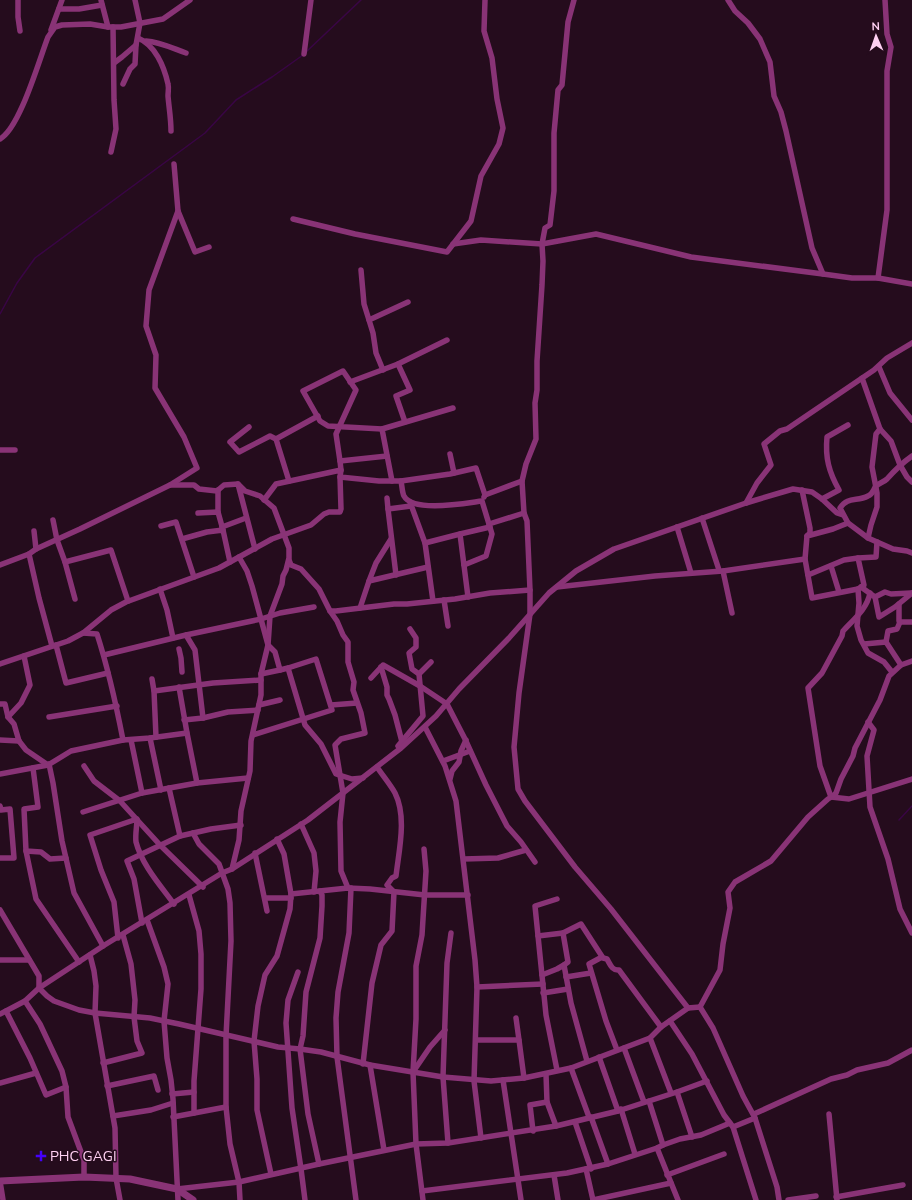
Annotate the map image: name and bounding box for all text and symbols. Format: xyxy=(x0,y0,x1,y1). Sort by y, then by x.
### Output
north arrow xyxy=(856,16,896,56)
text: N xyxy=(871,19,880,34)
place label: PHC GAGI xyxy=(50,1147,116,1166)
marker: PHC GAGI xyxy=(35,1150,47,1162)

